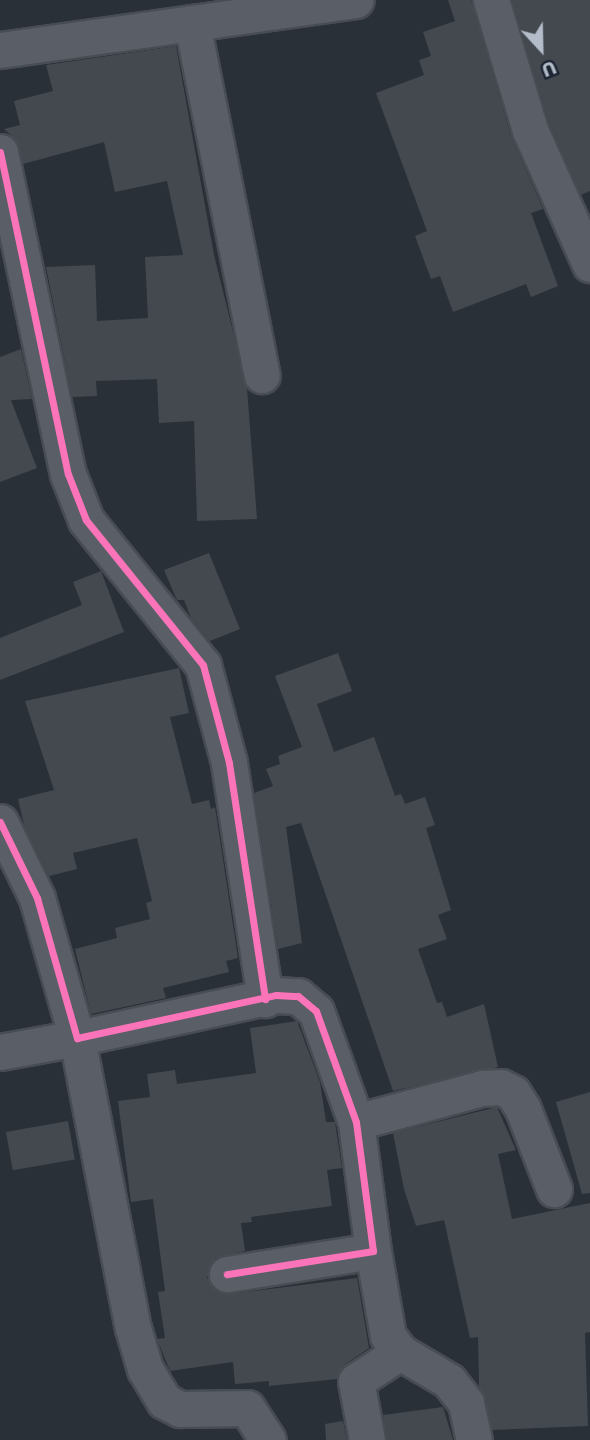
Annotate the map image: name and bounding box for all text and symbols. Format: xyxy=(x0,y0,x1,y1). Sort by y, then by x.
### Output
north arrow xyxy=(506,14,576,84)
text: U xyxy=(538,56,560,82)

